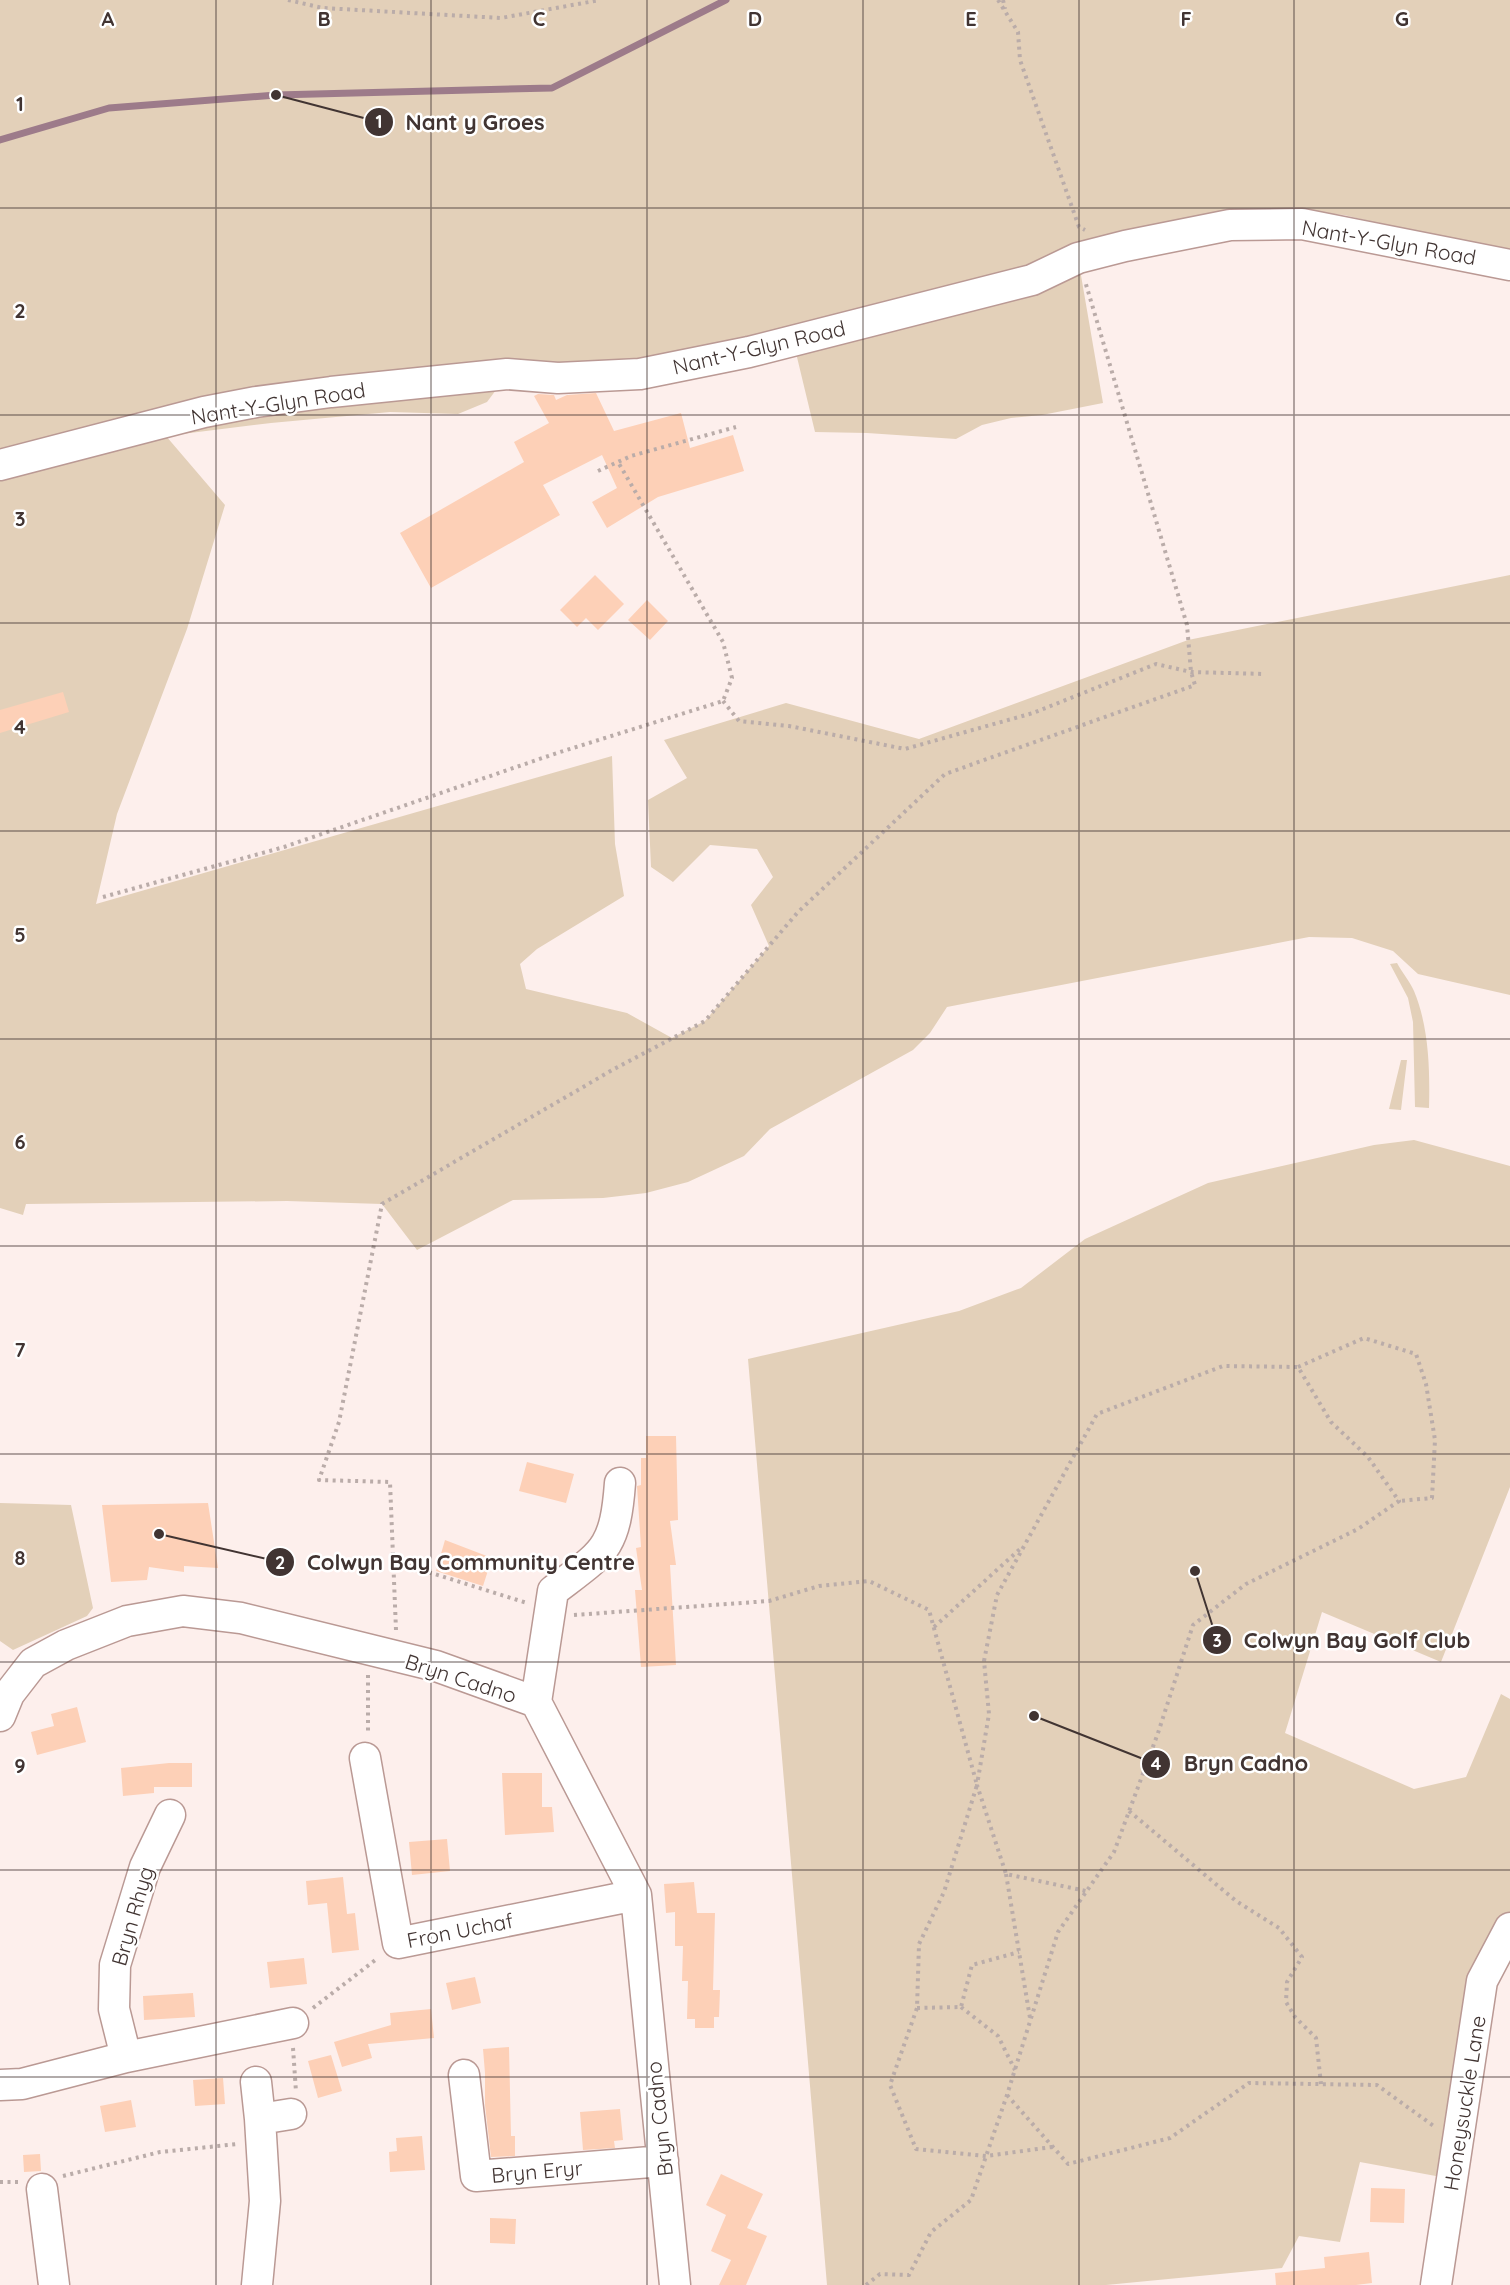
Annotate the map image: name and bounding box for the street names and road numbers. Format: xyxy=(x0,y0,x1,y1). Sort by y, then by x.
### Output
street label: Nant-Y-Glyn Road xyxy=(1300,214,1478,270)
street label: Nant-Y-Glyn Road xyxy=(670,314,848,380)
street label: Nant-Y-Glyn Road xyxy=(189,376,367,430)
street label: Bryn Cadno xyxy=(402,1648,520,1708)
street label: Bryn Rhyg xyxy=(105,1863,159,1969)
street label: Fron Uchaf xyxy=(405,1907,516,1953)
street label: Honeysuckle Lane xyxy=(1437,2013,1491,2193)
street label: Bryn Cadno xyxy=(640,2060,678,2178)
street label: Bryn Eryr xyxy=(490,2154,584,2188)

